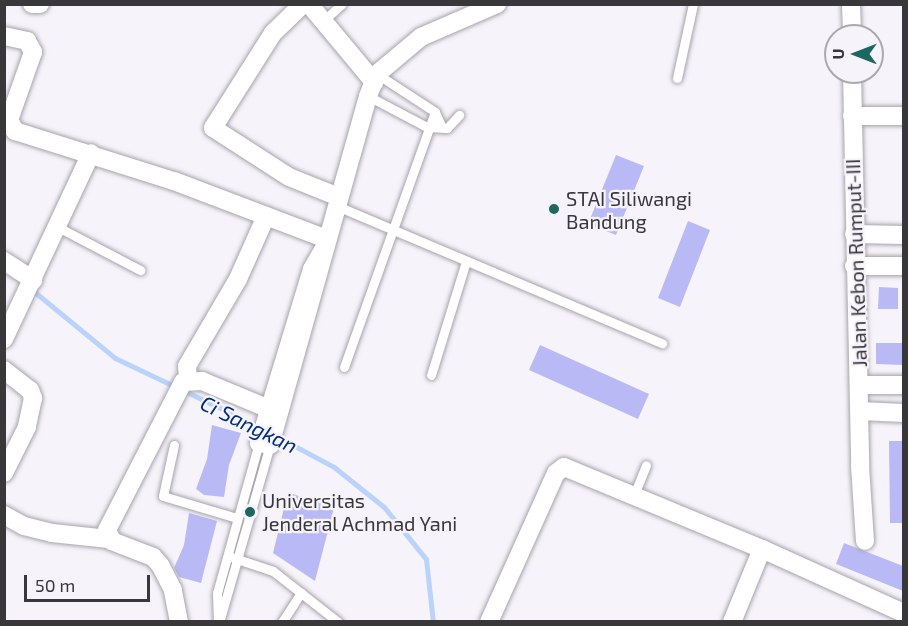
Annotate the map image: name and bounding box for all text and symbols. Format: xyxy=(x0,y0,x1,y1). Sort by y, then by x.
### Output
north arrow xyxy=(824,24,884,84)
text: U xyxy=(828,49,847,60)
street label: Jalan Kebon Rumput-III xyxy=(840,158,872,368)
place label: STAI Siliwangi Bandung xyxy=(566,186,692,233)
marker: STAI Siliwangi Bandung xyxy=(547,202,561,216)
water label: Ci Sangkan xyxy=(196,390,302,458)
place label: Universitas Jenderal Achmad Yani xyxy=(262,488,459,535)
marker: Universitas Jenderal Achmad Yani xyxy=(243,505,257,519)
scale bar xyxy=(27,563,153,601)
text: 50 m xyxy=(35,574,75,596)

